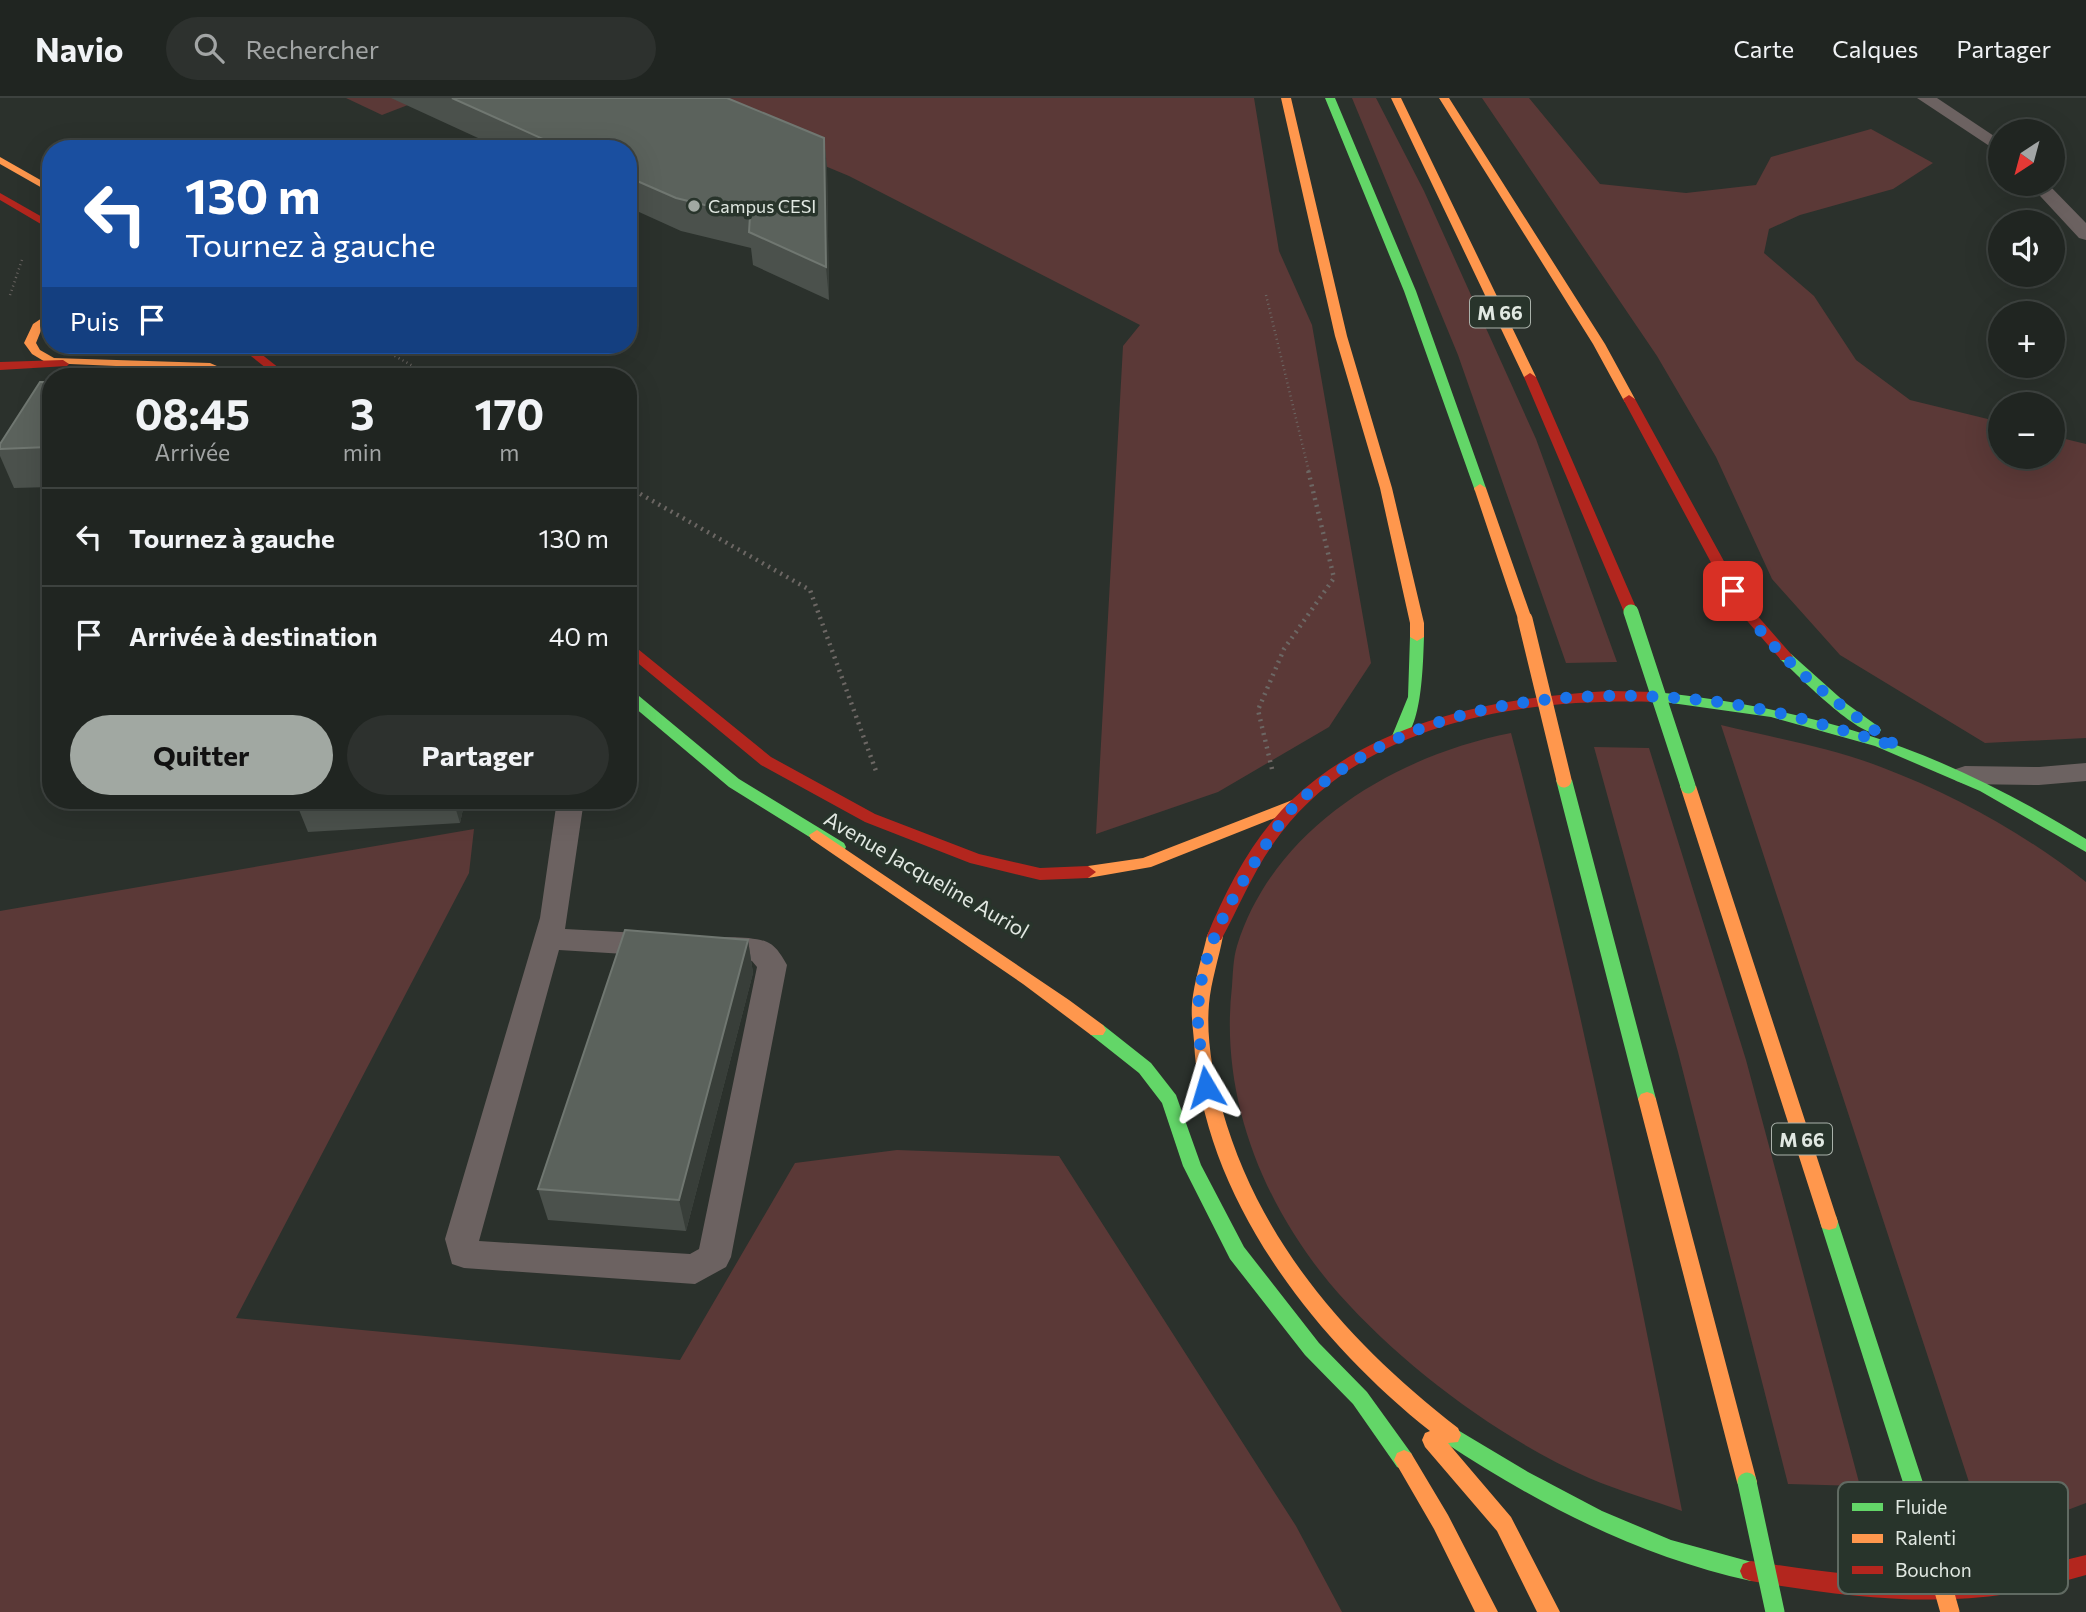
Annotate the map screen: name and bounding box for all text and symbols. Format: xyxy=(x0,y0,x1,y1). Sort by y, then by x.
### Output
search box xyxy=(166,17,656,80)
text: Navio xyxy=(35,28,124,69)
icon: search xyxy=(190,29,228,67)
text: Rechercher xyxy=(246,33,379,64)
text: Carte xyxy=(1733,34,1794,63)
text: Calques xyxy=(1832,34,1918,63)
text: Partager xyxy=(1956,34,2051,63)
north arrow xyxy=(1988,119,2065,196)
map controls xyxy=(1988,119,2065,469)
text: 130 m xyxy=(185,164,320,224)
icon: left xyxy=(70,168,161,259)
place label: Campus CESI xyxy=(708,195,816,217)
marker: Campus CESI xyxy=(686,198,702,214)
button: sound xyxy=(1988,210,2065,287)
text: Tournez à gauche xyxy=(185,224,436,264)
road number: M 66 xyxy=(1470,296,1530,328)
icon: arrive xyxy=(133,301,171,339)
button: + xyxy=(1988,301,2065,378)
text: Puis xyxy=(70,305,119,336)
text: 08:45 xyxy=(135,387,250,439)
text: 3 xyxy=(350,387,374,439)
text: 170 xyxy=(475,387,544,439)
button: − xyxy=(1988,392,2065,469)
text: Arrivée xyxy=(154,438,230,466)
text: min xyxy=(343,438,382,466)
text: m xyxy=(499,438,519,466)
icon: left xyxy=(70,518,108,556)
text: Tournez à gauche xyxy=(129,522,335,553)
text: 130 m xyxy=(538,522,609,553)
pin xyxy=(1703,561,1763,621)
icon: arrive xyxy=(1714,572,1752,610)
icon: arrive xyxy=(70,616,108,654)
text: Arrivée à destination xyxy=(129,620,377,651)
text: 40 m xyxy=(549,620,609,651)
button: Quitter xyxy=(70,715,333,795)
button: Partager xyxy=(347,715,609,795)
street label: Avenue Jacqueline Auriol xyxy=(820,805,1034,943)
position arrow xyxy=(1169,1050,1243,1124)
road number: M 66 xyxy=(1772,1124,1832,1154)
legend xyxy=(1838,1482,2068,1594)
text: Fluide xyxy=(1895,1495,1947,1518)
text: Ralenti xyxy=(1895,1526,1956,1549)
text: Bouchon xyxy=(1895,1558,1972,1581)

